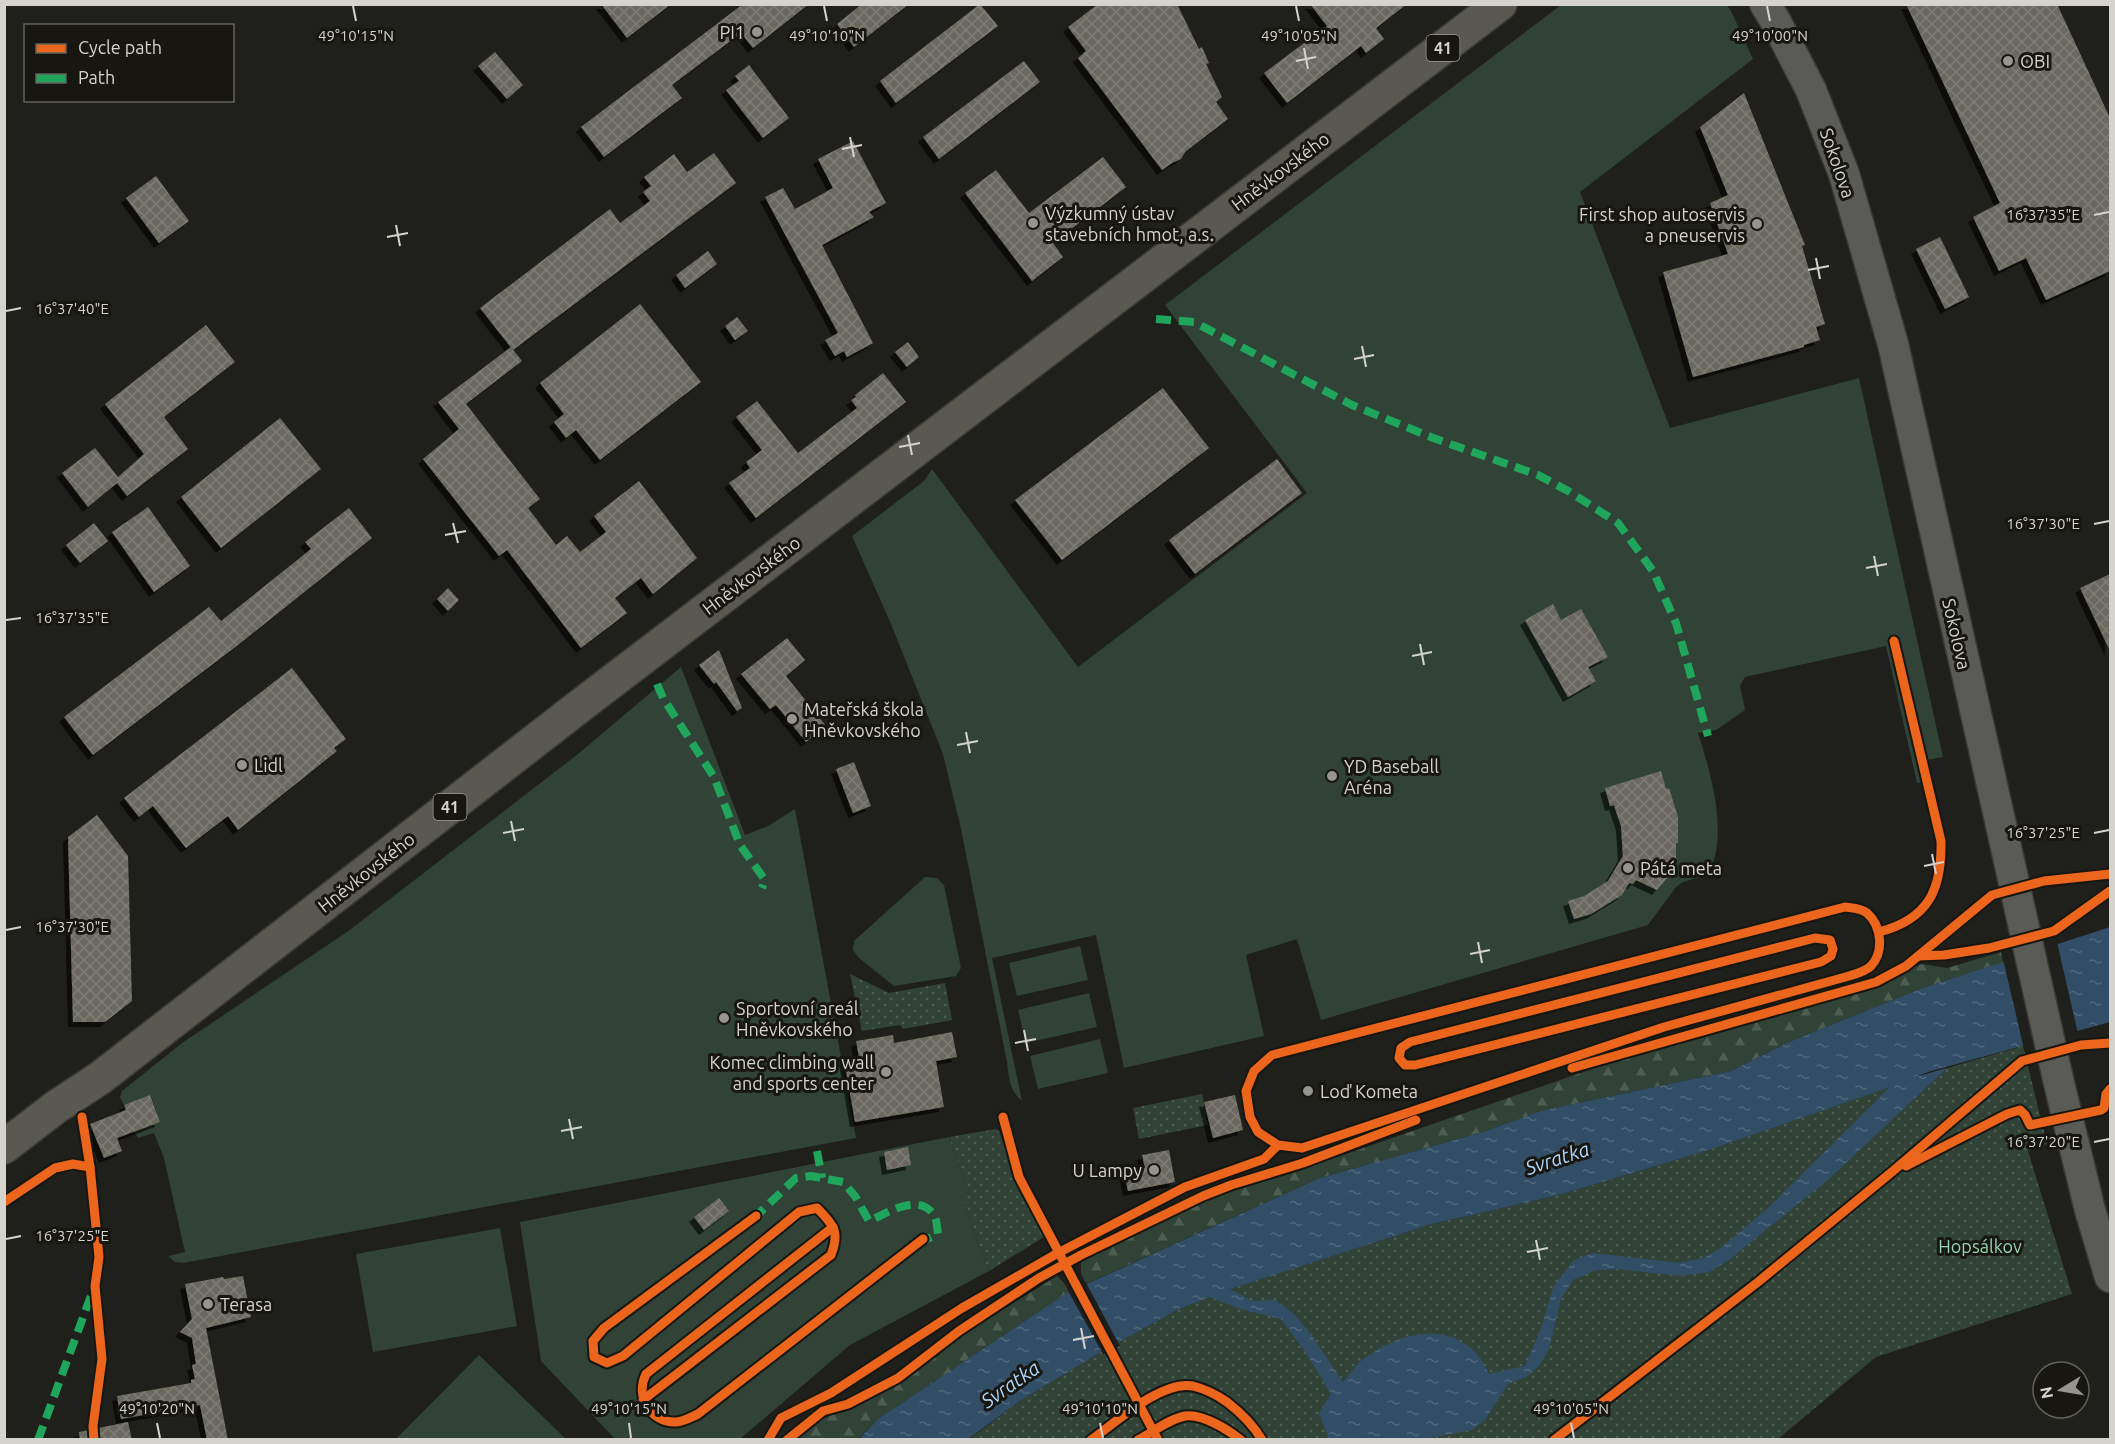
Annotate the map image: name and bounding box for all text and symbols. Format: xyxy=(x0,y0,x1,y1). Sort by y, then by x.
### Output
place label: PI1 xyxy=(719,22,745,42)
legend xyxy=(24,24,234,102)
marker: PI1 xyxy=(750,25,764,39)
text: 49°10'15"N xyxy=(318,27,394,44)
text: 49°10'10"N xyxy=(789,27,865,44)
text: 49°10'05"N xyxy=(1261,27,1337,44)
text: 49°10'00"N xyxy=(1732,27,1808,44)
road number: 41 xyxy=(1426,35,1460,61)
text: Cycle path xyxy=(78,37,162,57)
place label: OBI xyxy=(2020,51,2050,71)
marker: OBI xyxy=(2001,54,2015,68)
text: Path xyxy=(78,67,115,87)
street label: Sokolova xyxy=(1817,125,1859,201)
street label: Hněvkovského xyxy=(1227,128,1333,214)
place label: Výzkumný ústav stavebních hmot, a.s. xyxy=(1045,203,1214,244)
place label: First shop autoservis a pneuservis xyxy=(1579,204,1745,245)
text: 16°37'35"E xyxy=(2006,206,2080,223)
marker: Výzkumný ústav stavebních hmot, a.s. xyxy=(1026,216,1040,230)
marker: First shop autoservis a pneuservis xyxy=(1750,217,1764,231)
text: 16°37'40"E xyxy=(35,300,109,317)
text: 16°37'30"E xyxy=(2006,515,2080,532)
street label: Hněvkovského xyxy=(698,532,804,618)
street label: Sokolova xyxy=(1939,596,1975,672)
text: 16°37'35"E xyxy=(35,609,109,626)
place label: Mateřská škola Hněvkovského xyxy=(804,699,924,740)
marker: Mateřská škola Hněvkovského xyxy=(785,712,799,726)
place label: Lidl xyxy=(254,755,283,775)
place label: YD Baseball Aréna xyxy=(1344,756,1439,797)
marker: Lidl xyxy=(235,758,249,772)
marker: YD Baseball Aréna xyxy=(1325,769,1339,783)
road number: 41 xyxy=(434,794,466,820)
text: 16°37'25"E xyxy=(2006,824,2080,841)
street label: Hněvkovského xyxy=(314,828,418,916)
place label: Pátá meta xyxy=(1640,858,1722,878)
marker: Pátá meta xyxy=(1621,861,1635,875)
text: 16°37'30"E xyxy=(35,918,109,935)
place label: Sportovní areál Hněvkovského xyxy=(736,998,859,1039)
marker: Sportovní areál Hněvkovského xyxy=(717,1011,731,1025)
place label: Komec climbing wall and sports center xyxy=(709,1052,874,1093)
marker: Komec climbing wall and sports center xyxy=(879,1065,893,1079)
place label: Loď Kometa xyxy=(1320,1081,1418,1101)
marker: Loď Kometa xyxy=(1301,1084,1315,1098)
text: 16°37'20"E xyxy=(2006,1133,2080,1150)
water label: Svratka xyxy=(1521,1137,1592,1179)
place label: U Lampy xyxy=(1072,1160,1142,1180)
marker: U Lampy xyxy=(1147,1163,1161,1177)
text: 16°37'25"E xyxy=(35,1227,109,1244)
park label: Hopsálkov xyxy=(1938,1236,2022,1256)
place label: Terasa xyxy=(220,1294,272,1314)
marker: Terasa xyxy=(201,1297,215,1311)
water label: Svratka xyxy=(976,1356,1044,1413)
north arrow xyxy=(2031,1360,2091,1420)
text: N xyxy=(2036,1385,2056,1400)
text: 49°10'20"N xyxy=(119,1400,195,1417)
text: 49°10'15"N xyxy=(591,1400,667,1417)
text: 49°10'10"N xyxy=(1062,1400,1138,1417)
text: 49°10'05"N xyxy=(1533,1400,1609,1417)

